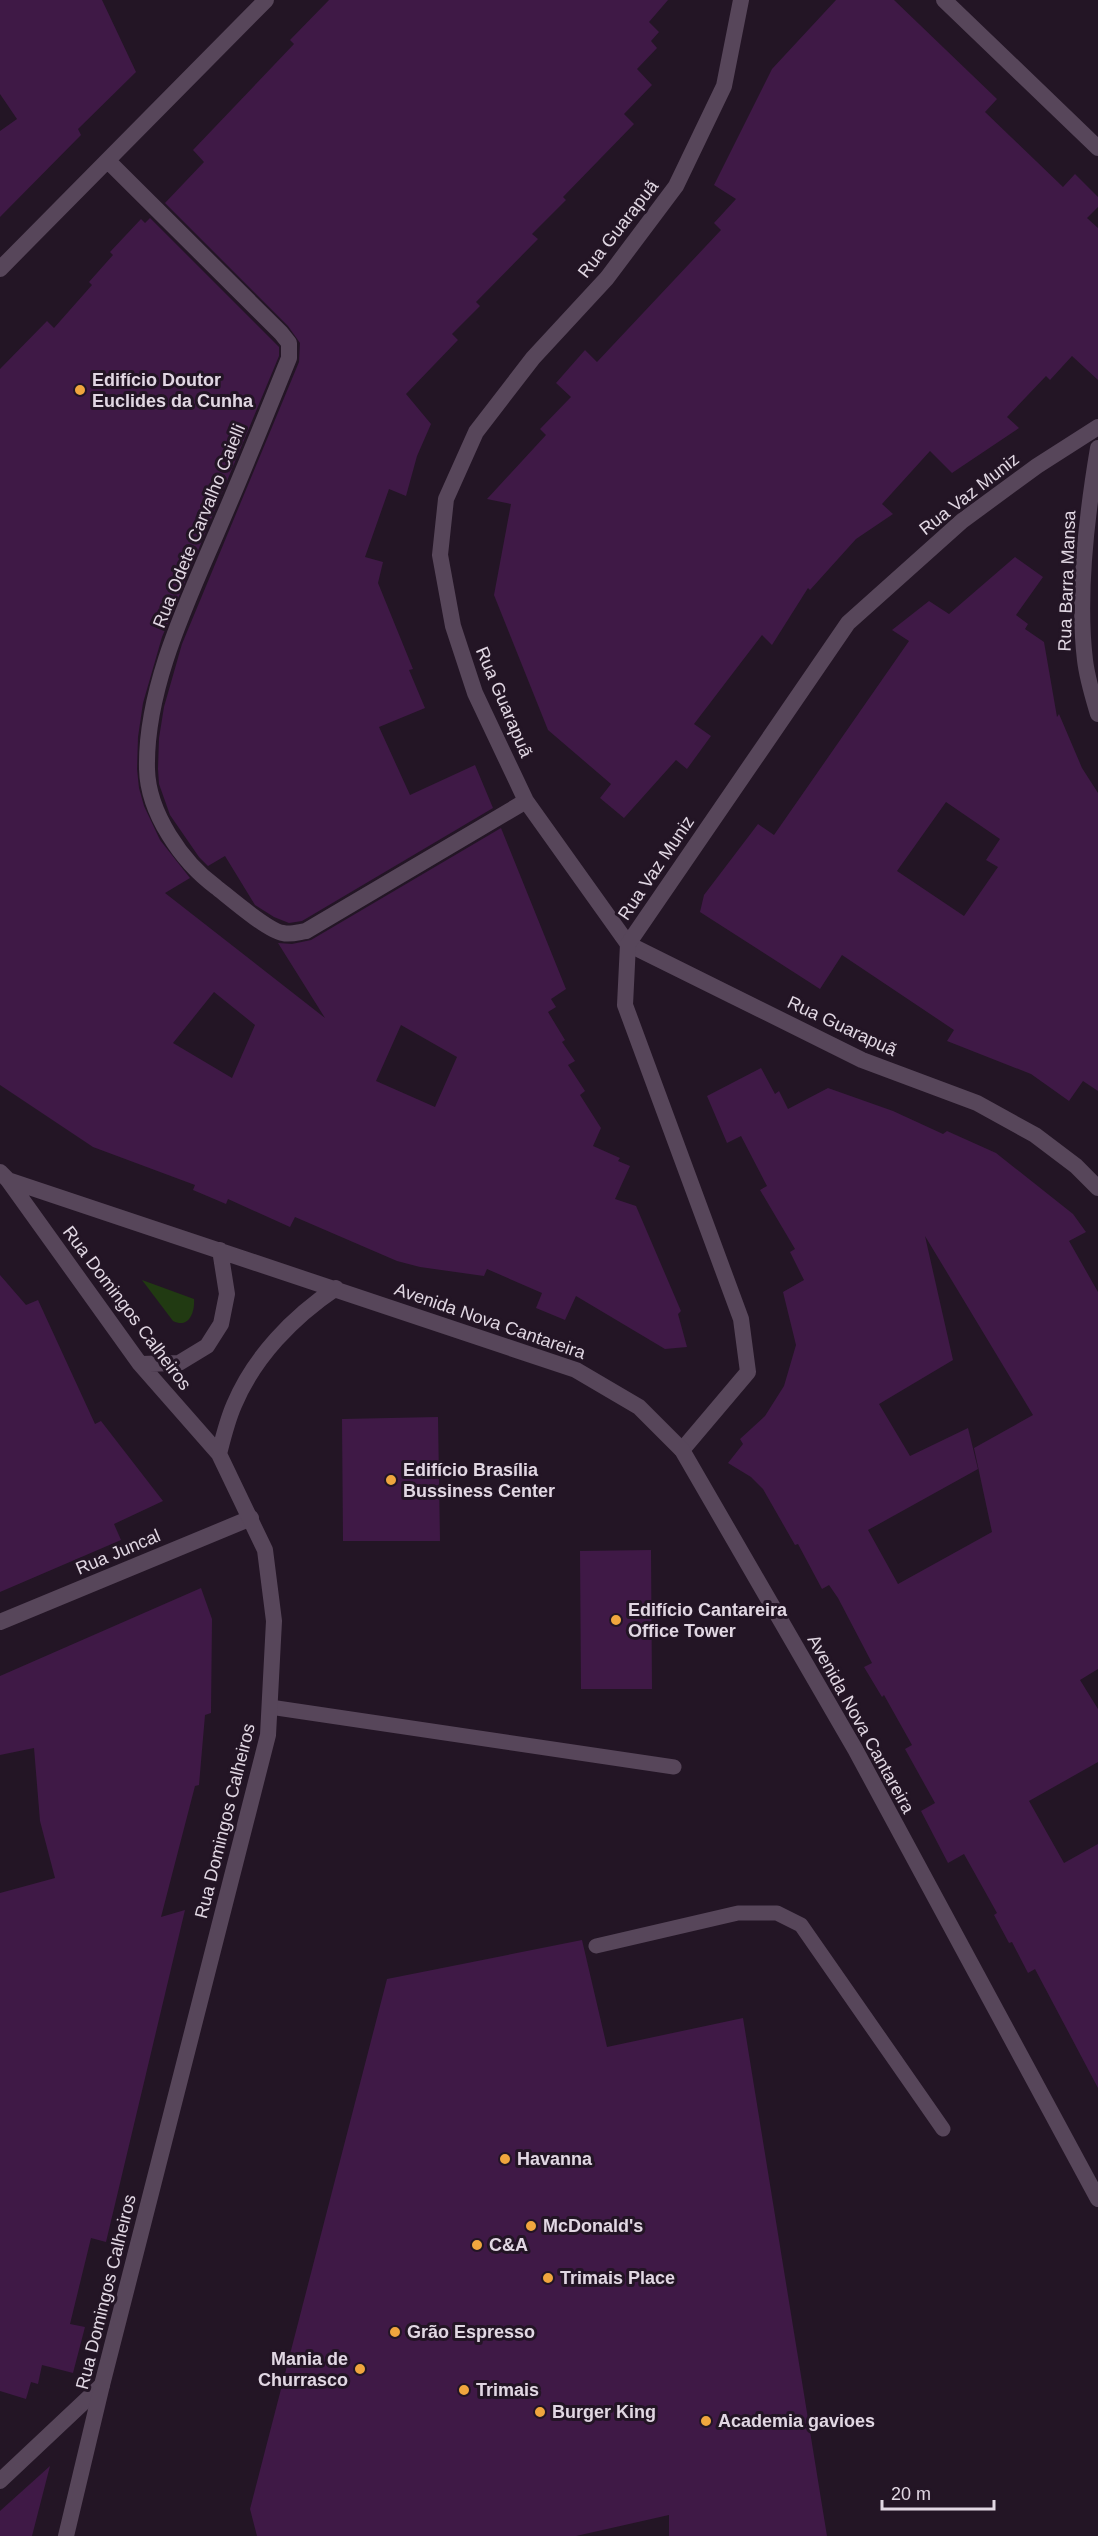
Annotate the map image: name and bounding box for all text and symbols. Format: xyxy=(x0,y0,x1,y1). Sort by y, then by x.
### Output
street label: Rua Guarapuã xyxy=(574,176,663,282)
place label: Edifício Doutor Euclides da Cunha xyxy=(92,370,254,411)
marker: Edifício Doutor Euclides da Cunha xyxy=(73,383,87,397)
street label: Rua Odete Carvalho Caielli xyxy=(149,421,249,631)
street label: Rua Vaz Muniz xyxy=(915,449,1023,539)
street label: Rua Barra Mansa xyxy=(1055,509,1079,652)
street label: Rua Guarapuã xyxy=(472,644,537,761)
street label: Rua Vaz Muniz xyxy=(614,812,698,924)
street label: Rua Guarapuã xyxy=(784,992,901,1060)
street label: Rua Domingos Calheiros xyxy=(59,1222,195,1394)
street label: Avenida Nova Cantareira xyxy=(392,1279,589,1363)
place label: Edifício Brasília Bussiness Center xyxy=(403,1460,555,1501)
marker: Edifício Brasília Bussiness Center xyxy=(384,1473,398,1487)
street label: Rua Juncal xyxy=(73,1525,163,1579)
place label: Edifício Cantareira Office Tower xyxy=(628,1600,788,1641)
marker: Edifício Cantareira Office Tower xyxy=(609,1613,623,1627)
street label: Avenida Nova Cantareira xyxy=(804,1631,919,1818)
street label: Rua Domingos Calheiros xyxy=(191,1722,259,1920)
place label: Havanna xyxy=(517,2149,593,2169)
marker: Havanna xyxy=(498,2152,512,2166)
street label: Rua Domingos Calheiros xyxy=(72,2193,140,2391)
place label: McDonald's xyxy=(543,2216,643,2236)
marker: McDonald's xyxy=(524,2219,538,2233)
place label: C&A xyxy=(489,2235,528,2255)
marker: C&A xyxy=(470,2238,484,2252)
place label: Trimais Place xyxy=(560,2268,675,2288)
marker: Trimais Place xyxy=(541,2271,555,2285)
place label: Grão Espresso xyxy=(407,2322,535,2342)
marker: Grão Espresso xyxy=(388,2325,402,2339)
place label: Mania de Churrasco xyxy=(258,2349,348,2390)
marker: Mania de Churrasco xyxy=(353,2362,367,2376)
place label: Trimais xyxy=(476,2380,539,2400)
marker: Trimais xyxy=(457,2383,471,2397)
place label: Burger King xyxy=(552,2402,656,2422)
marker: Burger King xyxy=(533,2405,547,2419)
place label: Academia gavioes xyxy=(718,2411,875,2431)
marker: Academia gavioes xyxy=(699,2414,713,2428)
scale bar xyxy=(882,2473,994,2511)
text: 20 m xyxy=(891,2484,931,2504)

